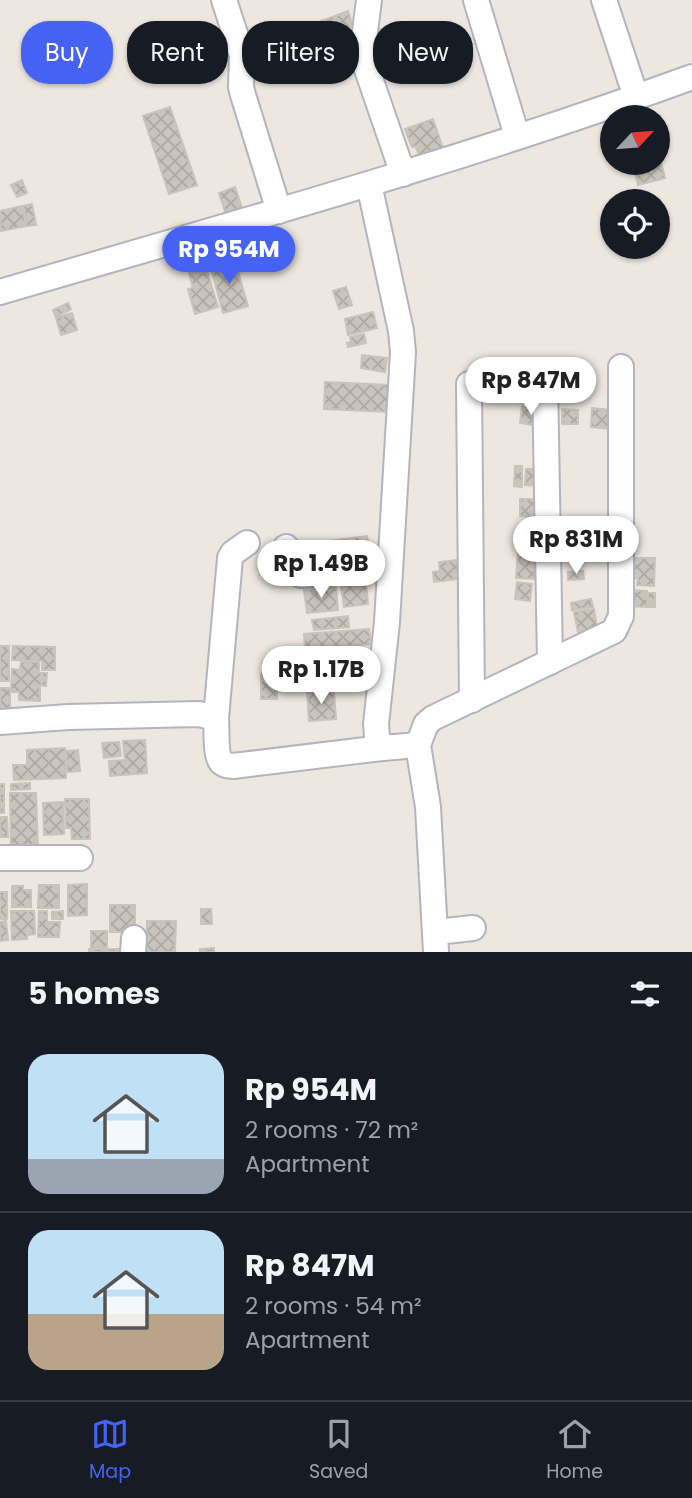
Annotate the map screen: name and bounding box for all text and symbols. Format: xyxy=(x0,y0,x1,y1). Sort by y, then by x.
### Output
chip: Buy xyxy=(21,21,113,84)
chip: Rent xyxy=(127,21,228,84)
chip: Filters xyxy=(242,21,359,84)
chip: New xyxy=(373,21,473,84)
north arrow xyxy=(600,105,670,175)
map controls xyxy=(600,105,670,259)
button: locate xyxy=(600,189,670,259)
pin: Rp 954M xyxy=(164,226,294,286)
text: Rp 954M xyxy=(178,233,280,265)
pin: Rp 847M xyxy=(466,358,596,417)
text: Rp 847M xyxy=(481,364,581,396)
pin: Rp 831M xyxy=(511,516,641,576)
text: Rp 831M xyxy=(529,523,623,555)
pin: Rp 1.49B xyxy=(249,540,393,600)
text: Rp 1.49B xyxy=(273,547,369,579)
pin: Rp 1.17B xyxy=(249,646,393,706)
text: Rp 1.17B xyxy=(278,653,364,685)
text: 5 homes xyxy=(28,972,160,1015)
icon: filters xyxy=(626,975,664,1013)
text: Rp 954M xyxy=(245,1068,377,1111)
icon: home xyxy=(84,1082,168,1166)
text: 2 rooms · 72 m² xyxy=(245,1114,418,1146)
text: Apartment xyxy=(245,1148,370,1180)
text: Rp 847M xyxy=(245,1244,375,1287)
icon: home xyxy=(84,1258,168,1342)
text: 2 rooms · 54 m² xyxy=(245,1290,422,1322)
text: Apartment xyxy=(245,1324,370,1356)
tab: Map xyxy=(89,1415,131,1486)
tab: Saved xyxy=(309,1415,368,1486)
tab: Home xyxy=(546,1415,603,1486)

